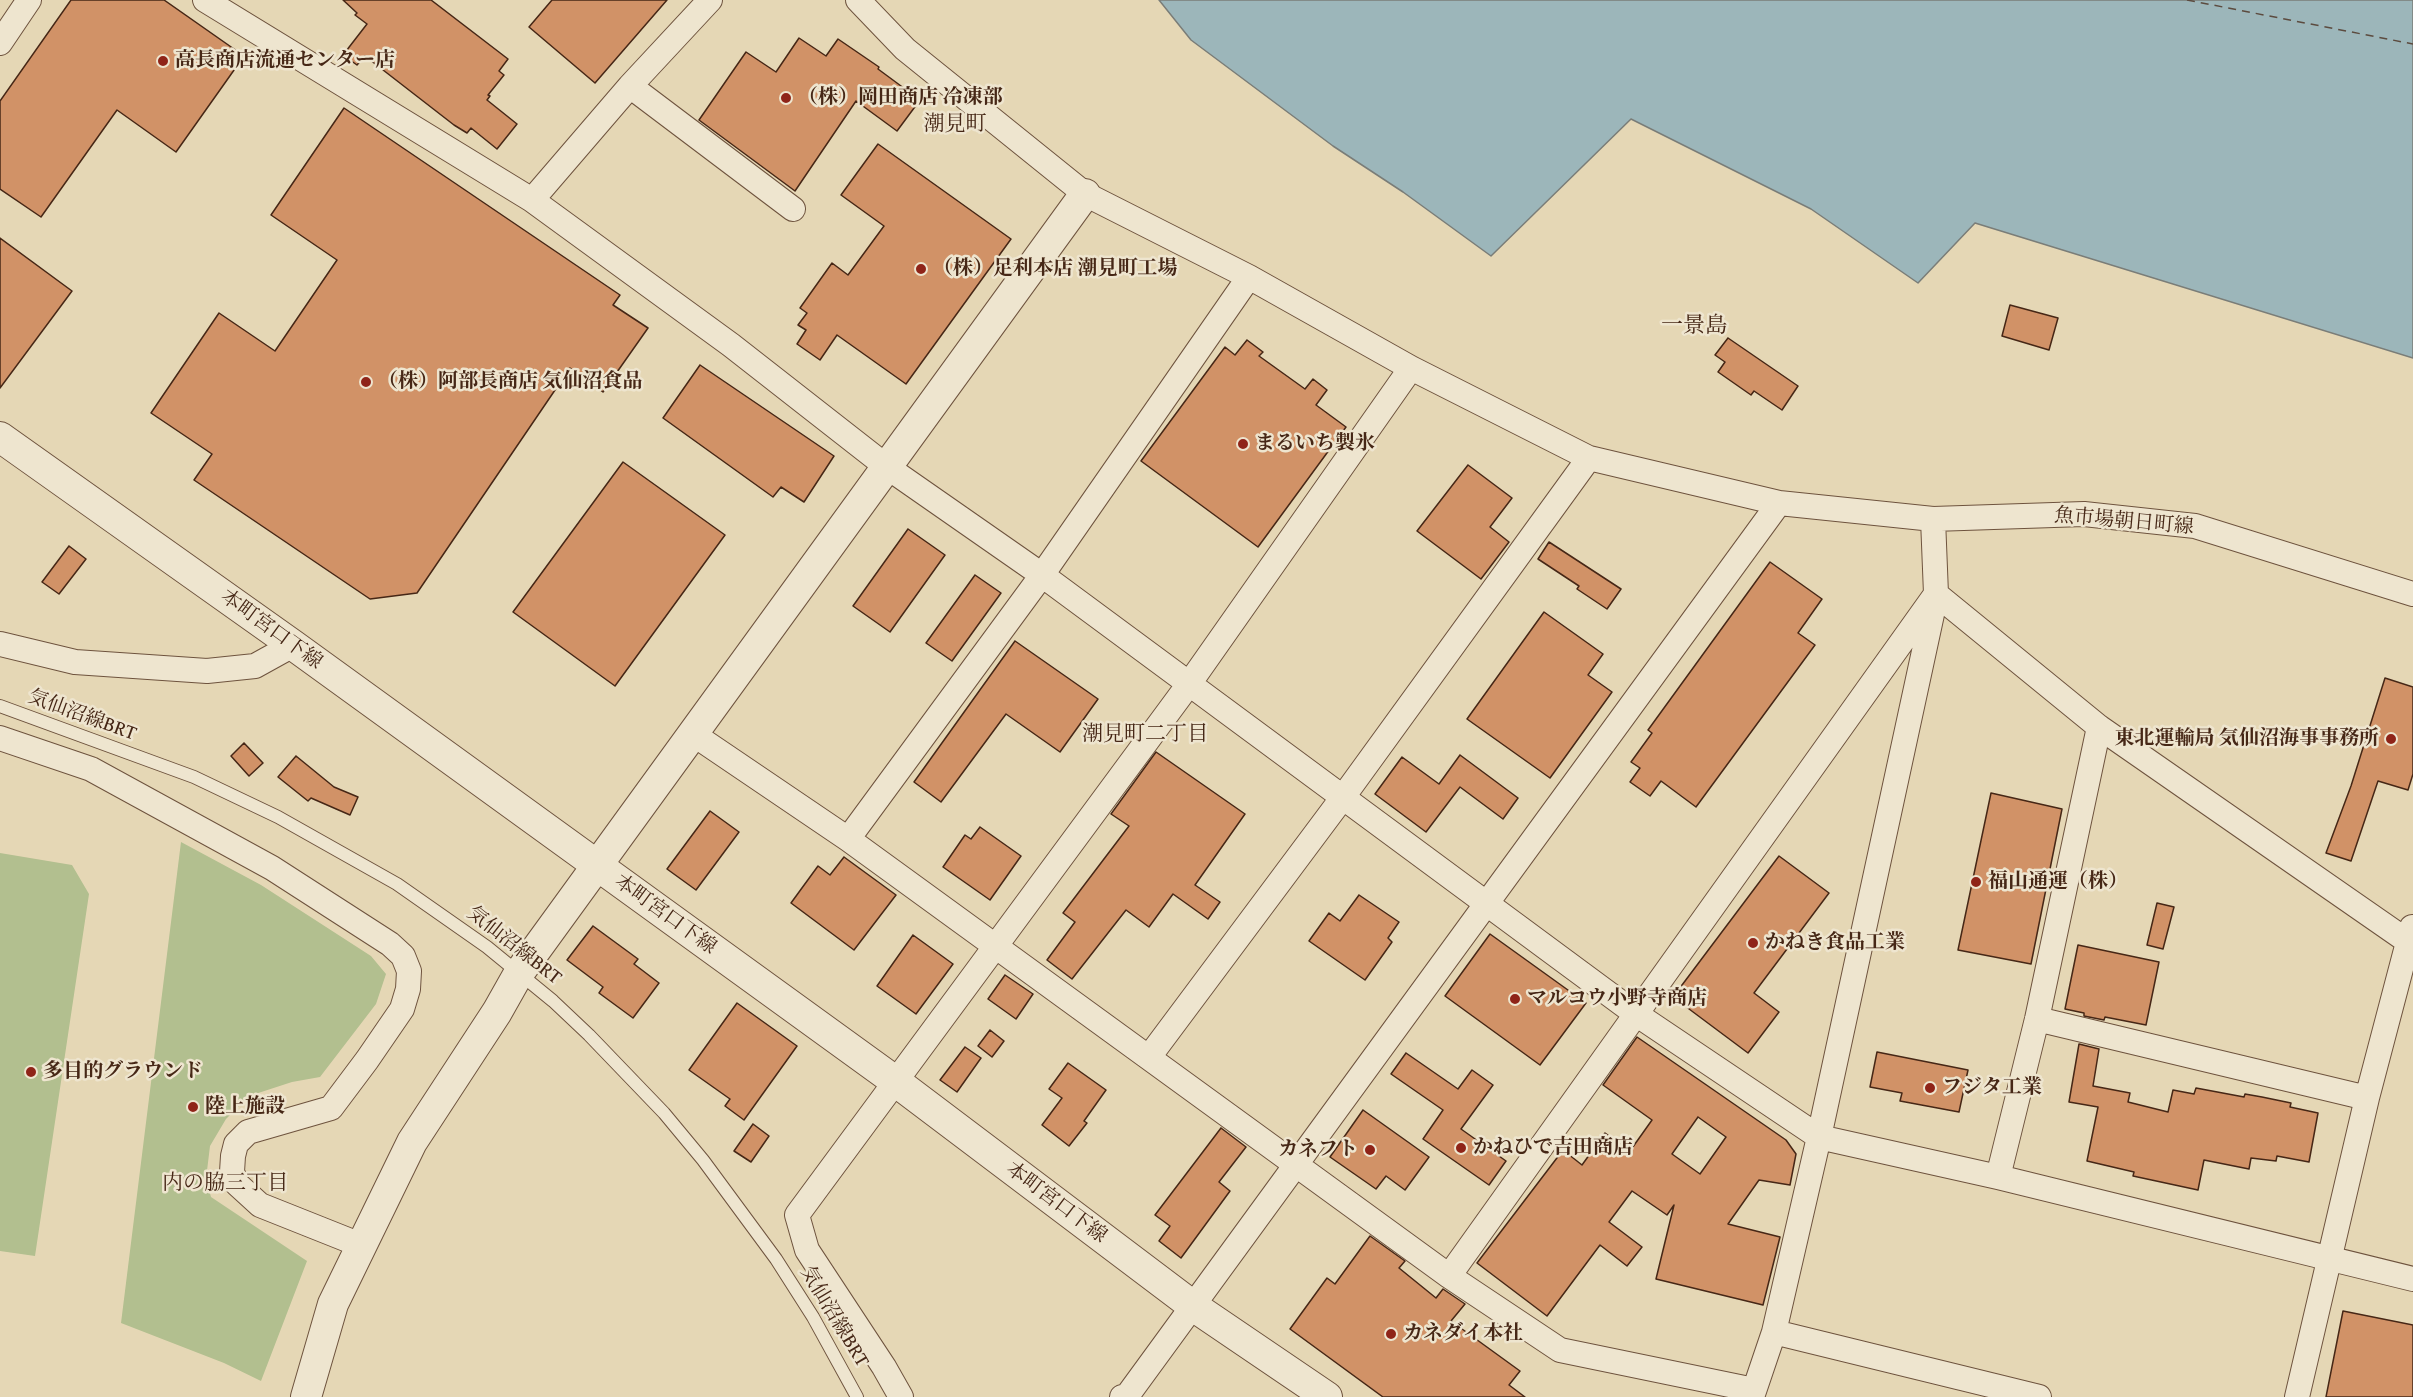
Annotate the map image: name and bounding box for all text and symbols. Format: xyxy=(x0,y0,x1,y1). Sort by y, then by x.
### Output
place label: 高長商店流通センター店 xyxy=(175,49,395,73)
marker: 高長商店流通センター店 xyxy=(156,54,170,68)
place label: （株）岡田商店 冷凍部 xyxy=(798,86,1002,110)
marker: （株）岡田商店 冷凍部 xyxy=(779,91,793,105)
district label: 潮見町 xyxy=(924,112,986,138)
place label: （株）足利本店 潮見町工場 xyxy=(933,257,1177,281)
marker: （株）足利本店 潮見町工場 xyxy=(914,262,928,276)
district label: 一景島 xyxy=(1661,313,1727,339)
place label: （株）阿部長商店 気仙沼食品 xyxy=(378,370,642,394)
marker: （株）阿部長商店 気仙沼食品 xyxy=(359,375,373,389)
place label: まるいち製氷 xyxy=(1255,432,1375,456)
marker: まるいち製氷 xyxy=(1236,437,1250,451)
street label: 魚市場朝日町線 xyxy=(2053,504,2195,540)
street label: 本町宮口下線 xyxy=(215,585,327,675)
street label: 気仙沼線BRT xyxy=(24,685,140,747)
district label: 潮見町二丁目 xyxy=(1082,722,1208,748)
place label: 東北運輸局 気仙沼海事事務所 xyxy=(2115,727,2379,751)
marker: 東北運輸局 気仙沼海事事務所 xyxy=(2384,732,2398,746)
street label: 本町宮口下線 xyxy=(609,870,721,960)
place label: 福山通運（株） xyxy=(1988,870,2128,894)
marker: 福山通運（株） xyxy=(1969,875,1983,889)
street label: 気仙沼線BRT xyxy=(462,902,566,990)
place label: かねき食品工業 xyxy=(1765,931,1905,955)
marker: かねき食品工業 xyxy=(1746,936,1760,950)
place label: マルコウ小野寺商店 xyxy=(1527,987,1707,1011)
marker: マルコウ小野寺商店 xyxy=(1508,992,1522,1006)
place label: 多目的グラウンド xyxy=(43,1060,203,1084)
marker: 多目的グラウンド xyxy=(24,1065,38,1079)
place label: フジタ工業 xyxy=(1942,1076,2042,1100)
marker: フジタ工業 xyxy=(1923,1081,1937,1095)
place label: 陸上施設 xyxy=(205,1095,285,1119)
marker: 陸上施設 xyxy=(186,1100,200,1114)
place label: かねひで吉田商店 xyxy=(1473,1136,1633,1160)
place label: カネフト xyxy=(1278,1138,1358,1162)
marker: かねひで吉田商店 xyxy=(1454,1141,1468,1155)
marker: カネフト xyxy=(1363,1143,1377,1157)
street label: 本町宮口下線 xyxy=(1001,1157,1111,1249)
district label: 内の脇三丁目 xyxy=(162,1171,288,1197)
street label: 気仙沼線BRT xyxy=(794,1262,874,1372)
place label: カネダイ本社 xyxy=(1403,1322,1523,1346)
marker: カネダイ本社 xyxy=(1384,1327,1398,1341)

